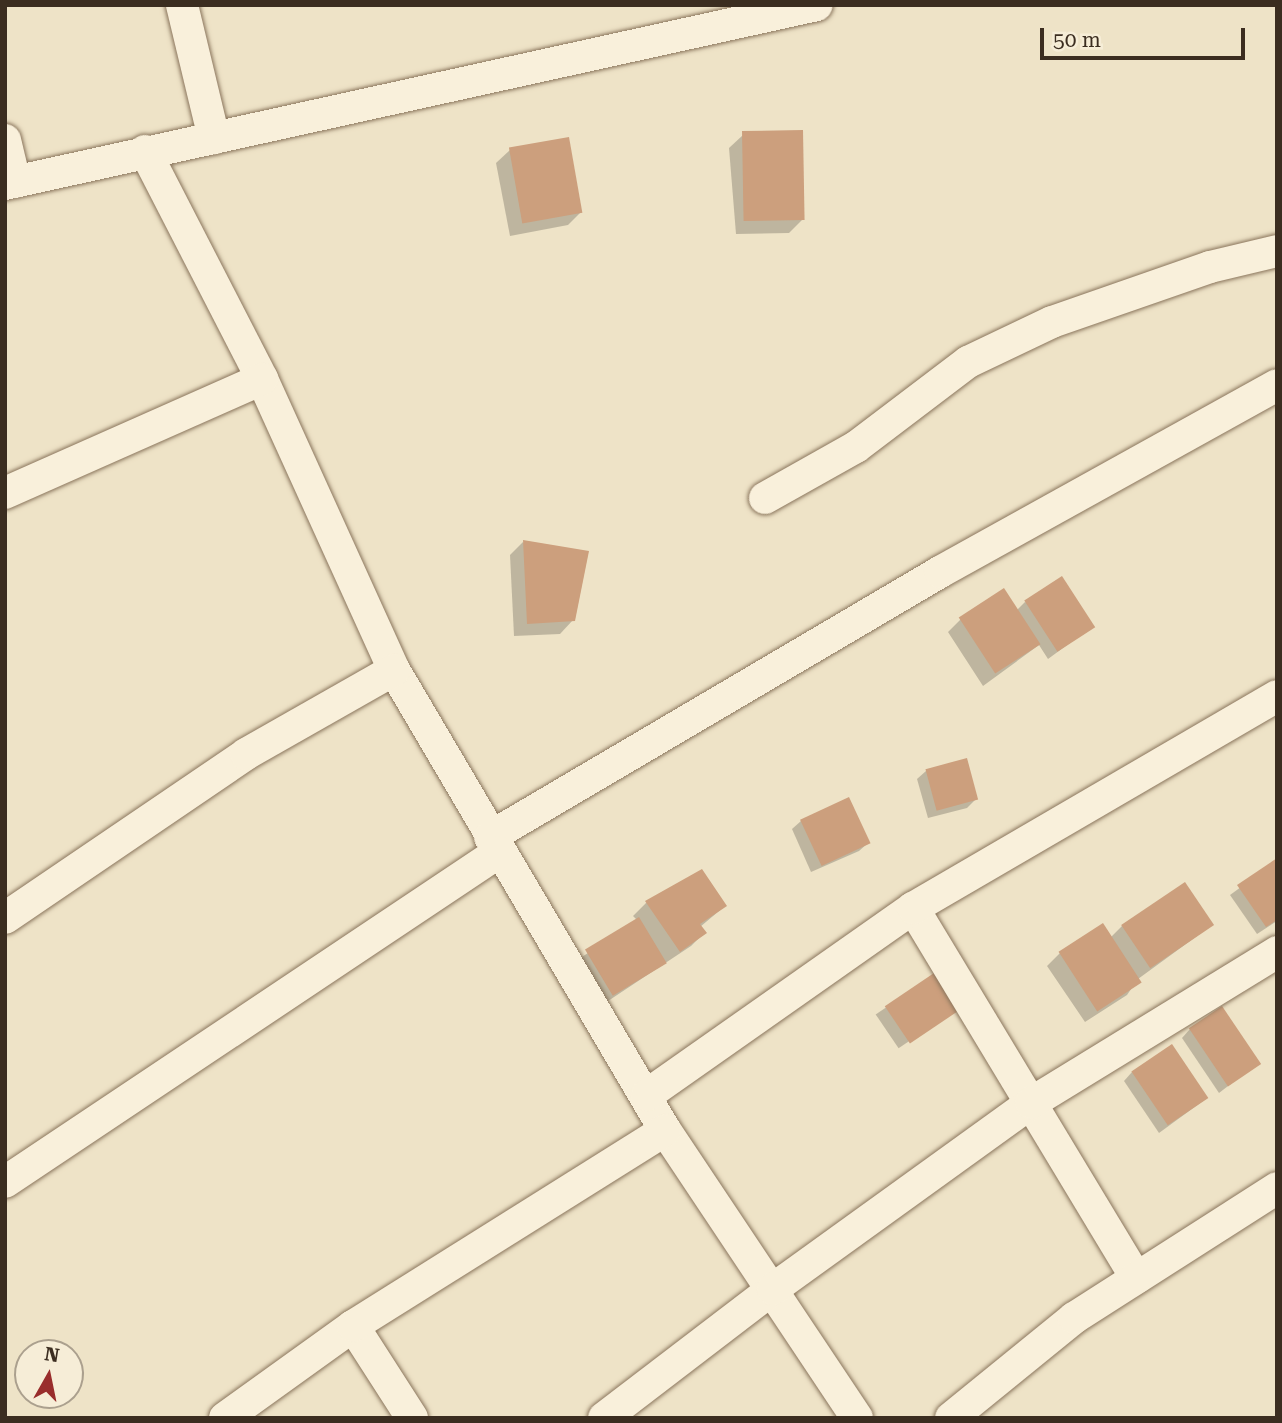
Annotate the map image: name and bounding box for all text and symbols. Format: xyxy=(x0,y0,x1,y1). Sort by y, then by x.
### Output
scale bar xyxy=(1044,14,1249,58)
text: 50 m xyxy=(1053,28,1101,52)
north arrow xyxy=(14,1339,84,1409)
text: N xyxy=(43,1342,61,1367)

